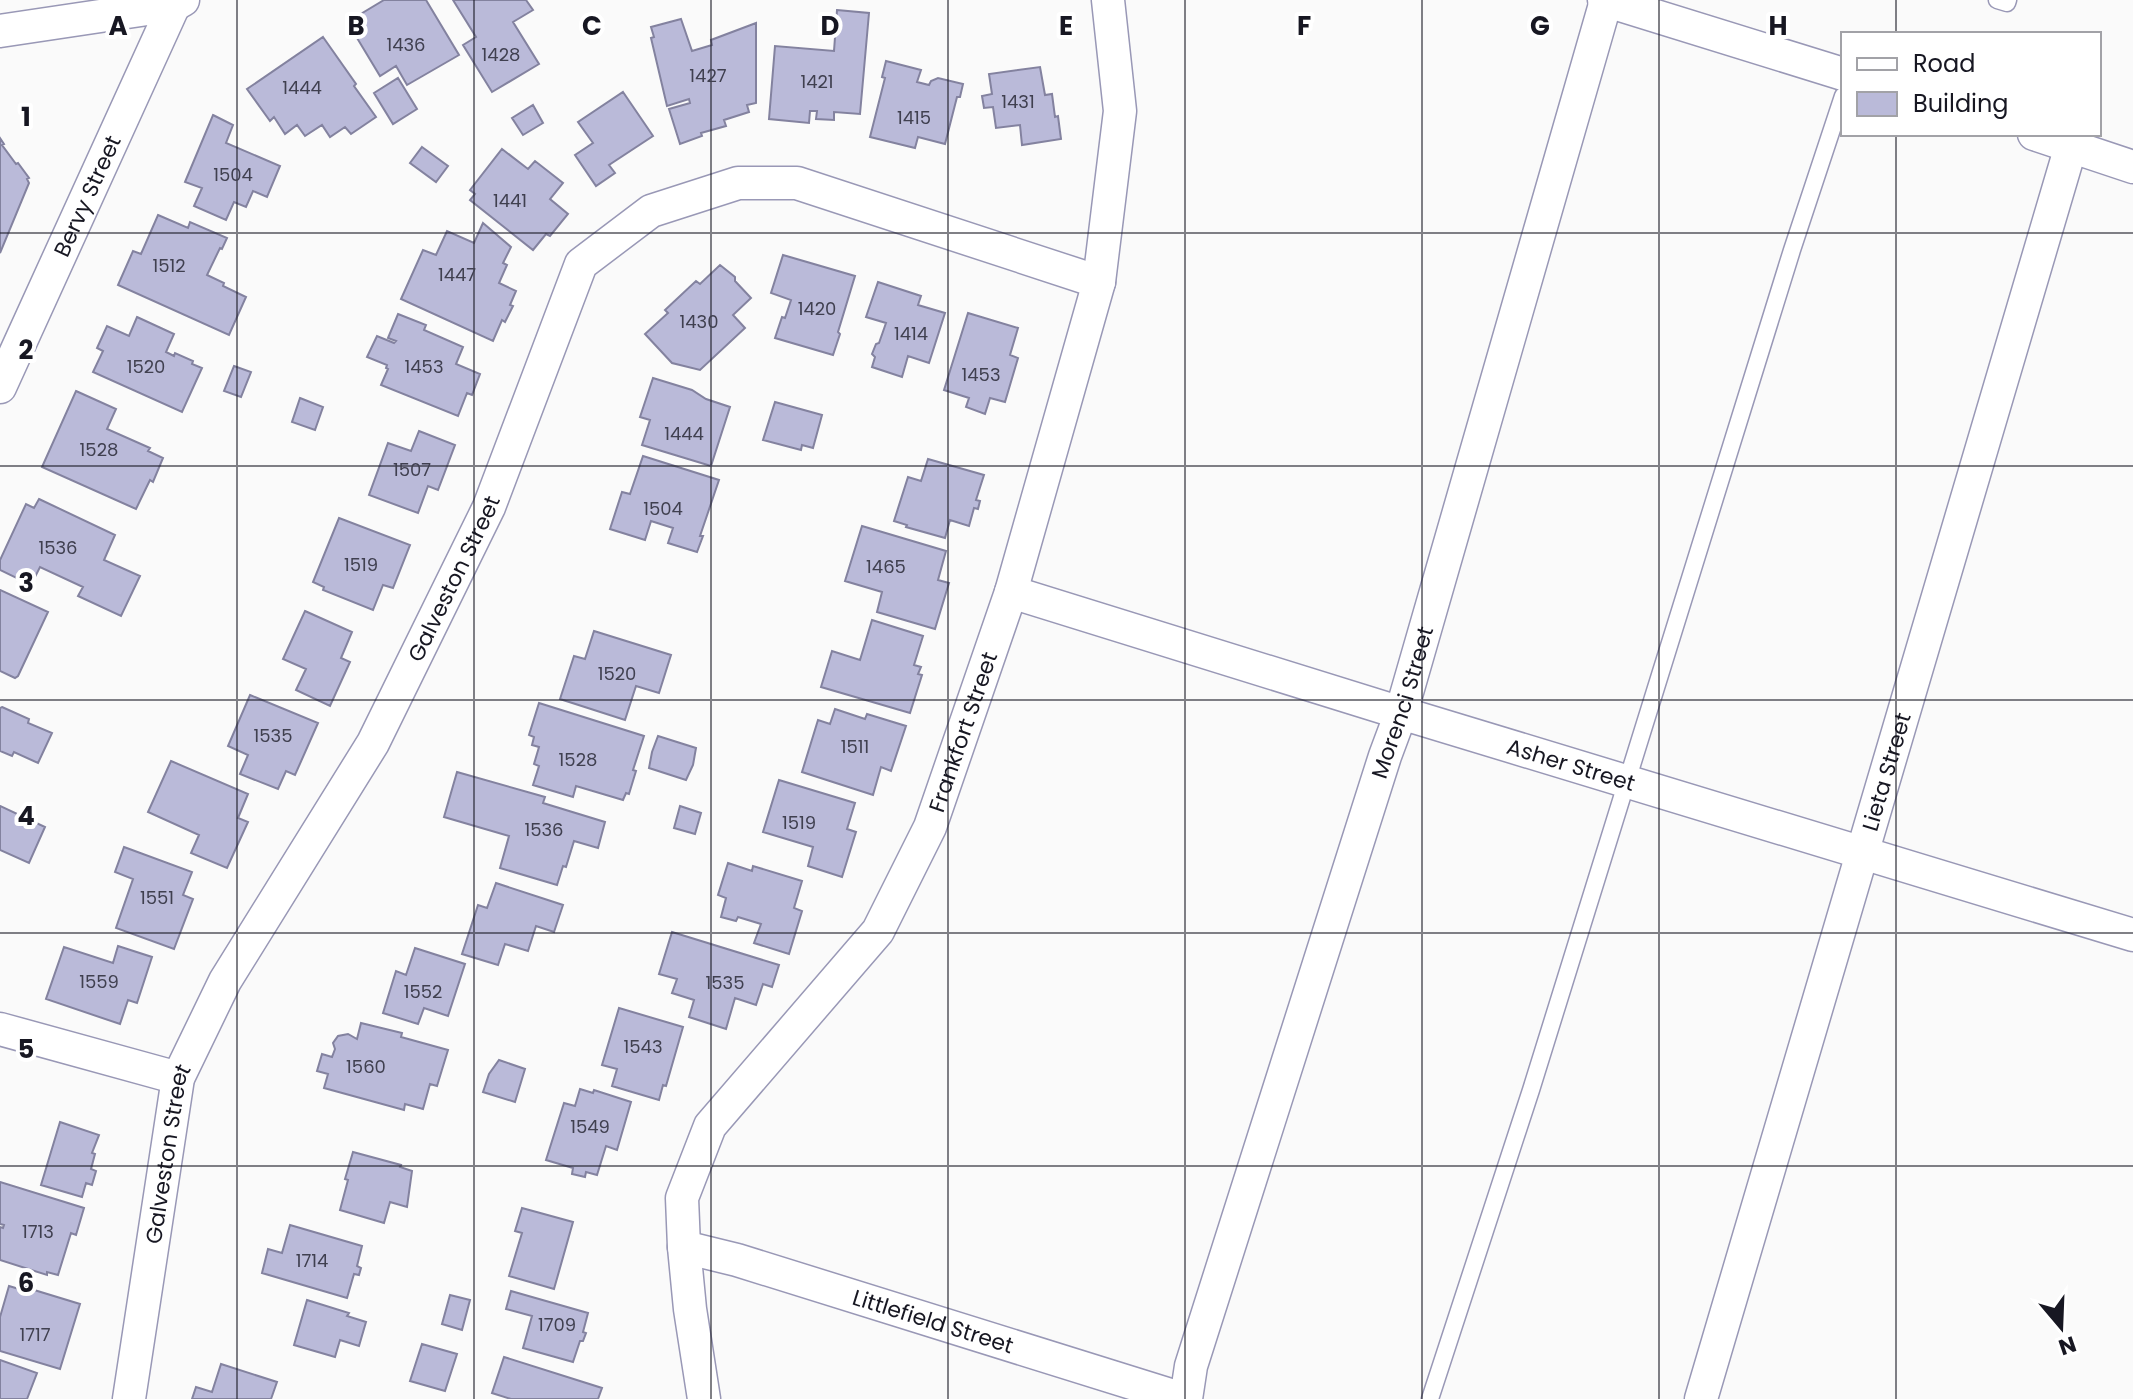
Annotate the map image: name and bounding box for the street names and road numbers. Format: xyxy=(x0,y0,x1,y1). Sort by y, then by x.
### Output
street label: Bervy Street xyxy=(46,130,128,262)
street label: Galveston Street xyxy=(400,491,507,667)
street label: Morenci Street xyxy=(1363,623,1441,782)
street label: Frankfort Street xyxy=(921,648,1005,816)
street label: Lieta Street xyxy=(1854,709,1918,835)
street label: Asher Street xyxy=(1503,730,1639,799)
street label: Galveston Street xyxy=(137,1059,198,1246)
street label: Littlefield Street xyxy=(849,1281,1017,1361)

